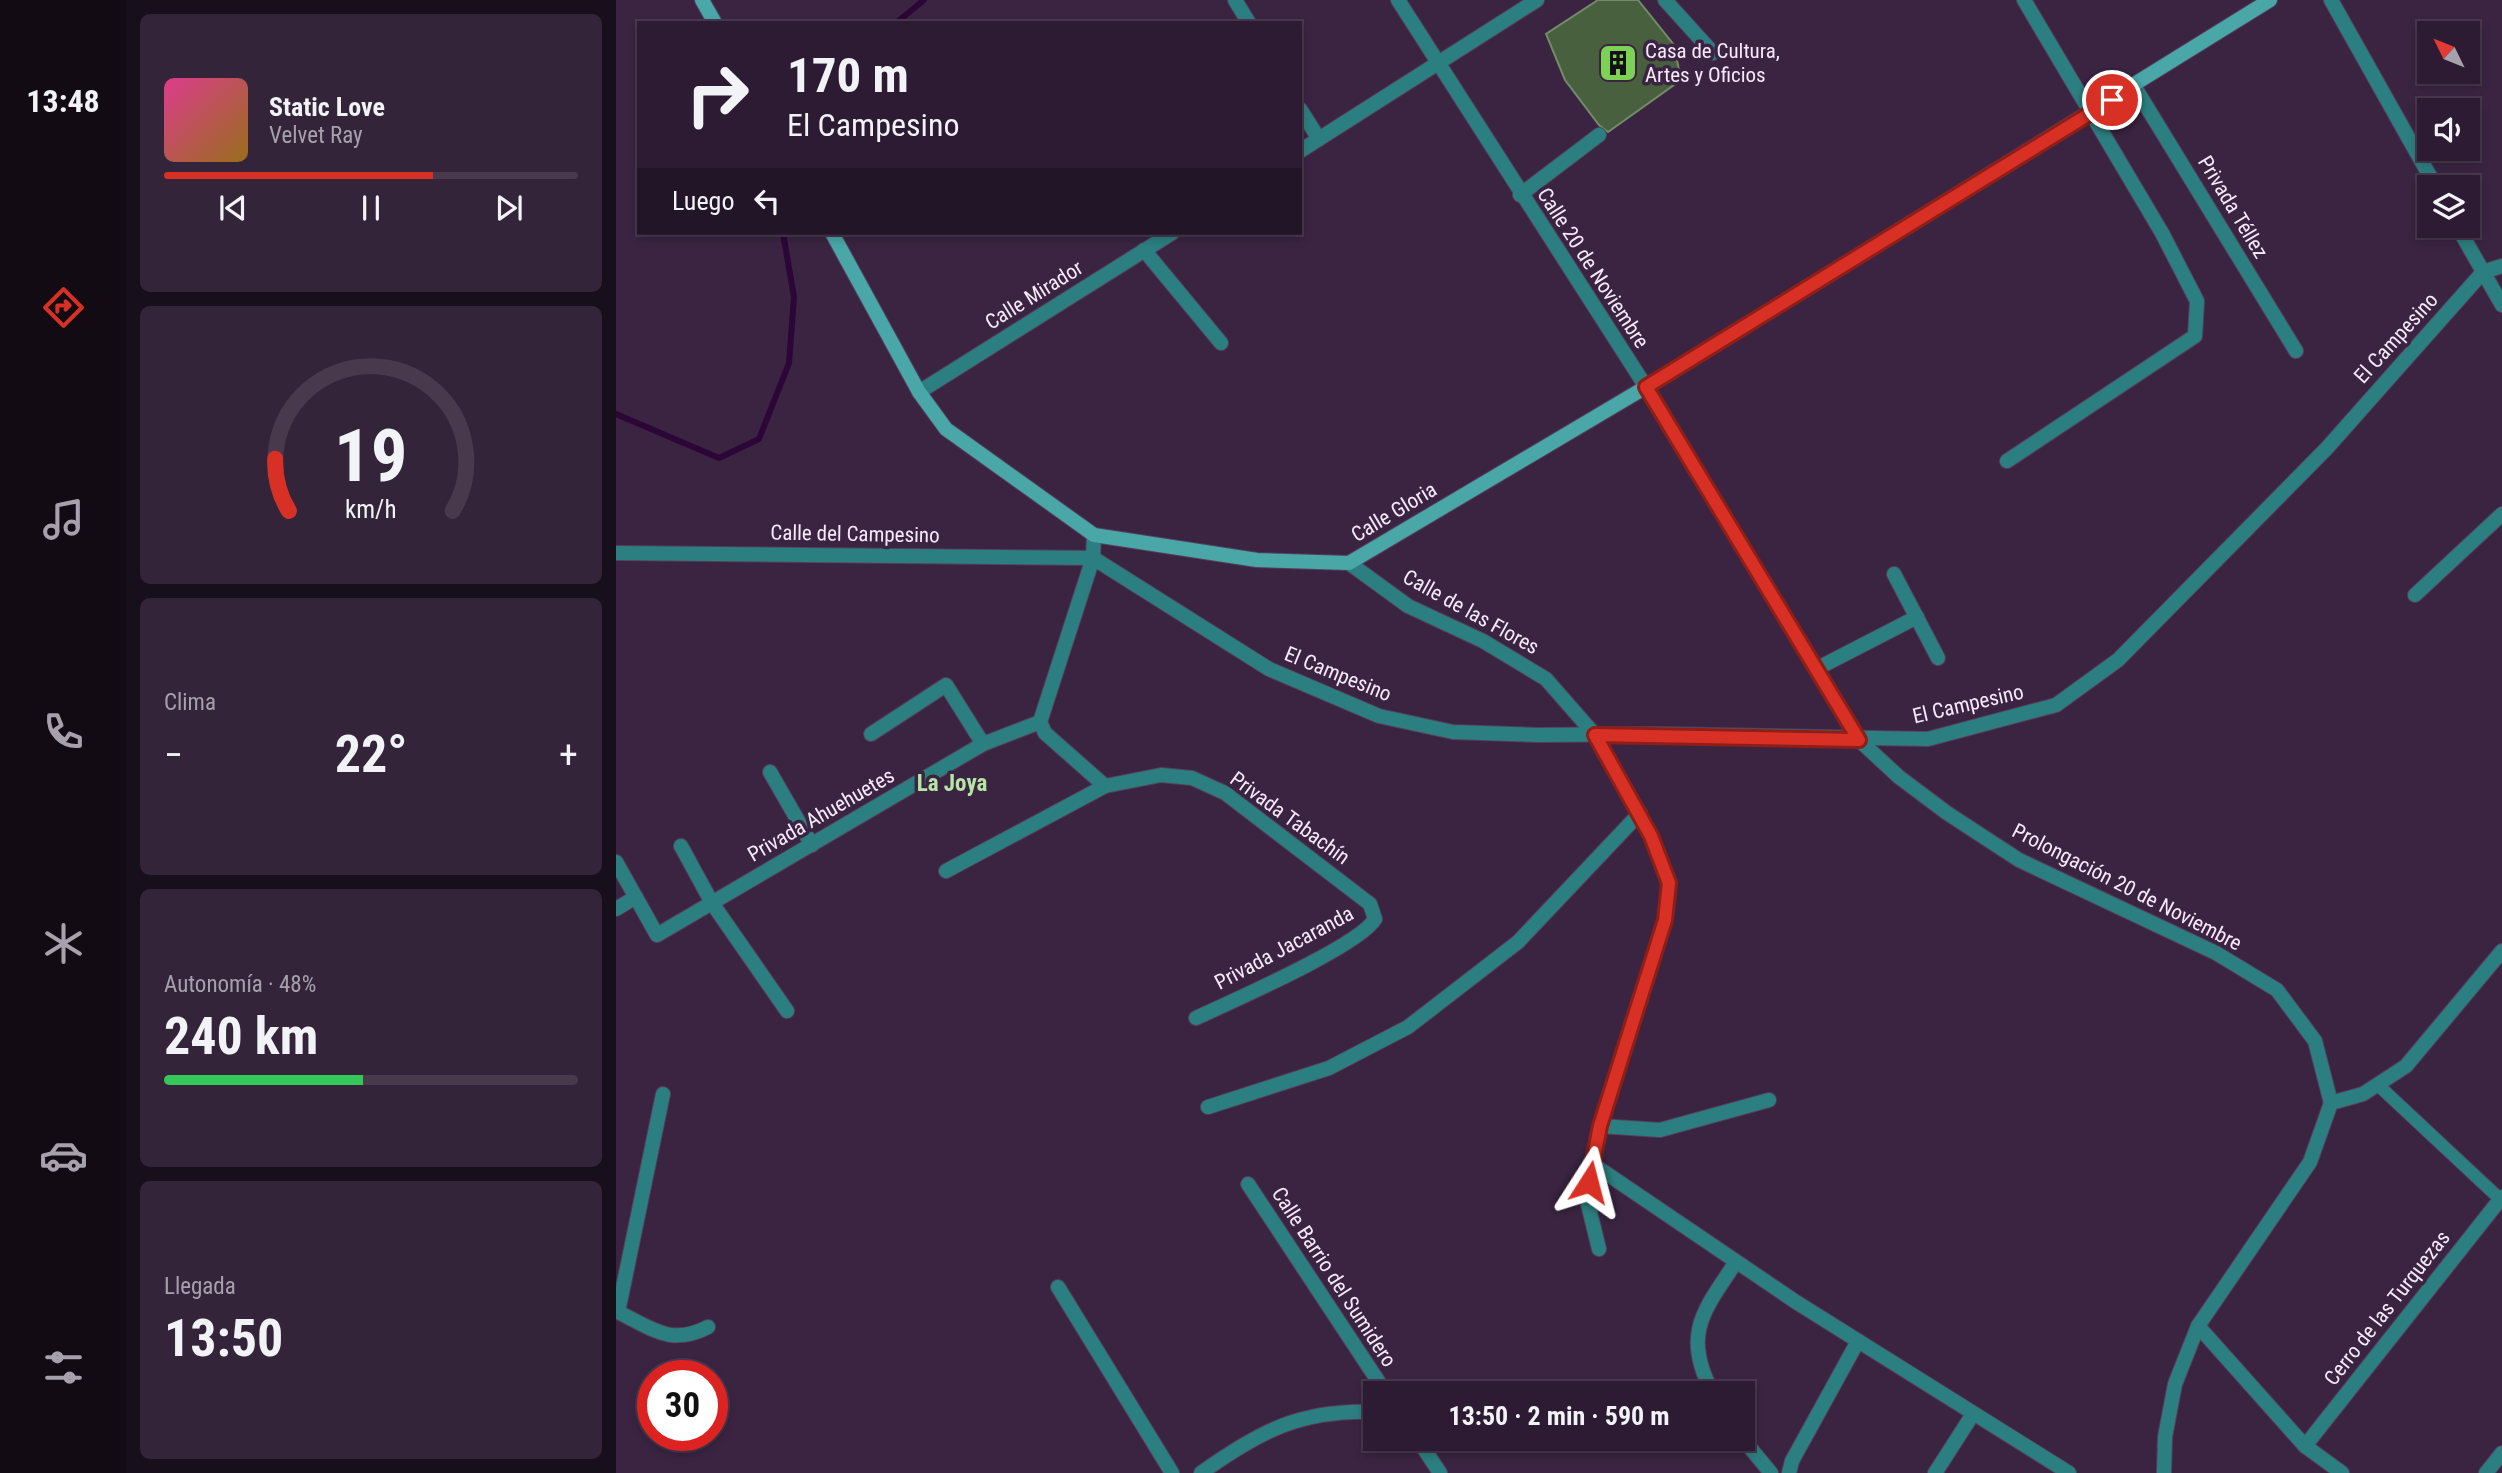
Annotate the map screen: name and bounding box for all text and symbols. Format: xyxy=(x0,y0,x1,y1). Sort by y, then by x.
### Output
north arrow xyxy=(2417,21,2480,84)
map controls xyxy=(2417,21,2480,238)
place label: Casa de Cultura, Artes y Oficios xyxy=(1645,39,1780,87)
building icon: Casa de Cultura, Artes y Oficios xyxy=(1597,42,1639,84)
text: 170 m xyxy=(787,47,909,104)
icon: right xyxy=(672,49,763,140)
pin xyxy=(2082,70,2142,130)
icon: arrive xyxy=(2093,81,2131,119)
text: 13:48 xyxy=(26,82,100,120)
text: Static Love xyxy=(269,92,385,122)
button: sound xyxy=(2417,98,2480,161)
text: El Campesino xyxy=(787,106,959,144)
text: Velvet Ray xyxy=(269,122,363,149)
street label: Privada Téllez xyxy=(2193,151,2273,263)
button: layers xyxy=(2417,175,2480,238)
icon: left xyxy=(748,182,786,220)
street label: Calle 20 de Noviembre xyxy=(1532,183,1654,353)
text: Luego xyxy=(672,186,734,216)
icon: previous xyxy=(214,189,252,227)
icon: pause xyxy=(352,189,390,227)
icon: next xyxy=(490,189,528,227)
street label: Calle Mirador xyxy=(981,256,1087,334)
icon: directions xyxy=(39,283,88,332)
street label: El Campesino xyxy=(2349,288,2443,388)
text: 19 xyxy=(334,413,408,499)
street label: Calle Gloria xyxy=(1347,477,1441,547)
text: km/h xyxy=(345,494,397,523)
icon: music xyxy=(39,495,88,544)
street label: Calle del Campesino xyxy=(770,521,940,547)
street label: Calle de las Flores xyxy=(1399,565,1543,659)
street label: El Campesino xyxy=(1281,642,1395,706)
street label: El Campesino xyxy=(1910,680,2026,728)
text: Clima xyxy=(164,689,216,716)
icon: phone xyxy=(39,707,88,756)
text: 22° xyxy=(335,724,407,785)
text: − xyxy=(164,733,183,777)
text: + xyxy=(559,733,578,777)
street label: Privada Ahuehuetes xyxy=(744,763,898,867)
street label: Privada Tabachín xyxy=(1226,767,1354,869)
district label: La Joya xyxy=(917,770,987,797)
street label: Prolongación 20 de Noviembre xyxy=(2008,819,2246,955)
street label: Privada Jacaranda xyxy=(1211,901,1357,995)
icon: climate xyxy=(39,919,88,968)
text: Autonomía · 48% xyxy=(164,971,316,998)
text: 240 km xyxy=(164,1006,318,1067)
icon: car xyxy=(39,1131,88,1180)
position arrow xyxy=(1552,1145,1626,1219)
street label: Calle Barrio del Sumidero xyxy=(1267,1183,1401,1371)
street label: Cerro de las Turquezas xyxy=(2319,1226,2455,1390)
text: Llegada xyxy=(164,1273,236,1300)
text: 13:50 xyxy=(164,1308,283,1369)
icon: filters xyxy=(39,1343,88,1392)
speed limit sign: 30 xyxy=(637,1360,728,1451)
text: 13:50 · 2 min · 590 m xyxy=(1449,1401,1669,1431)

